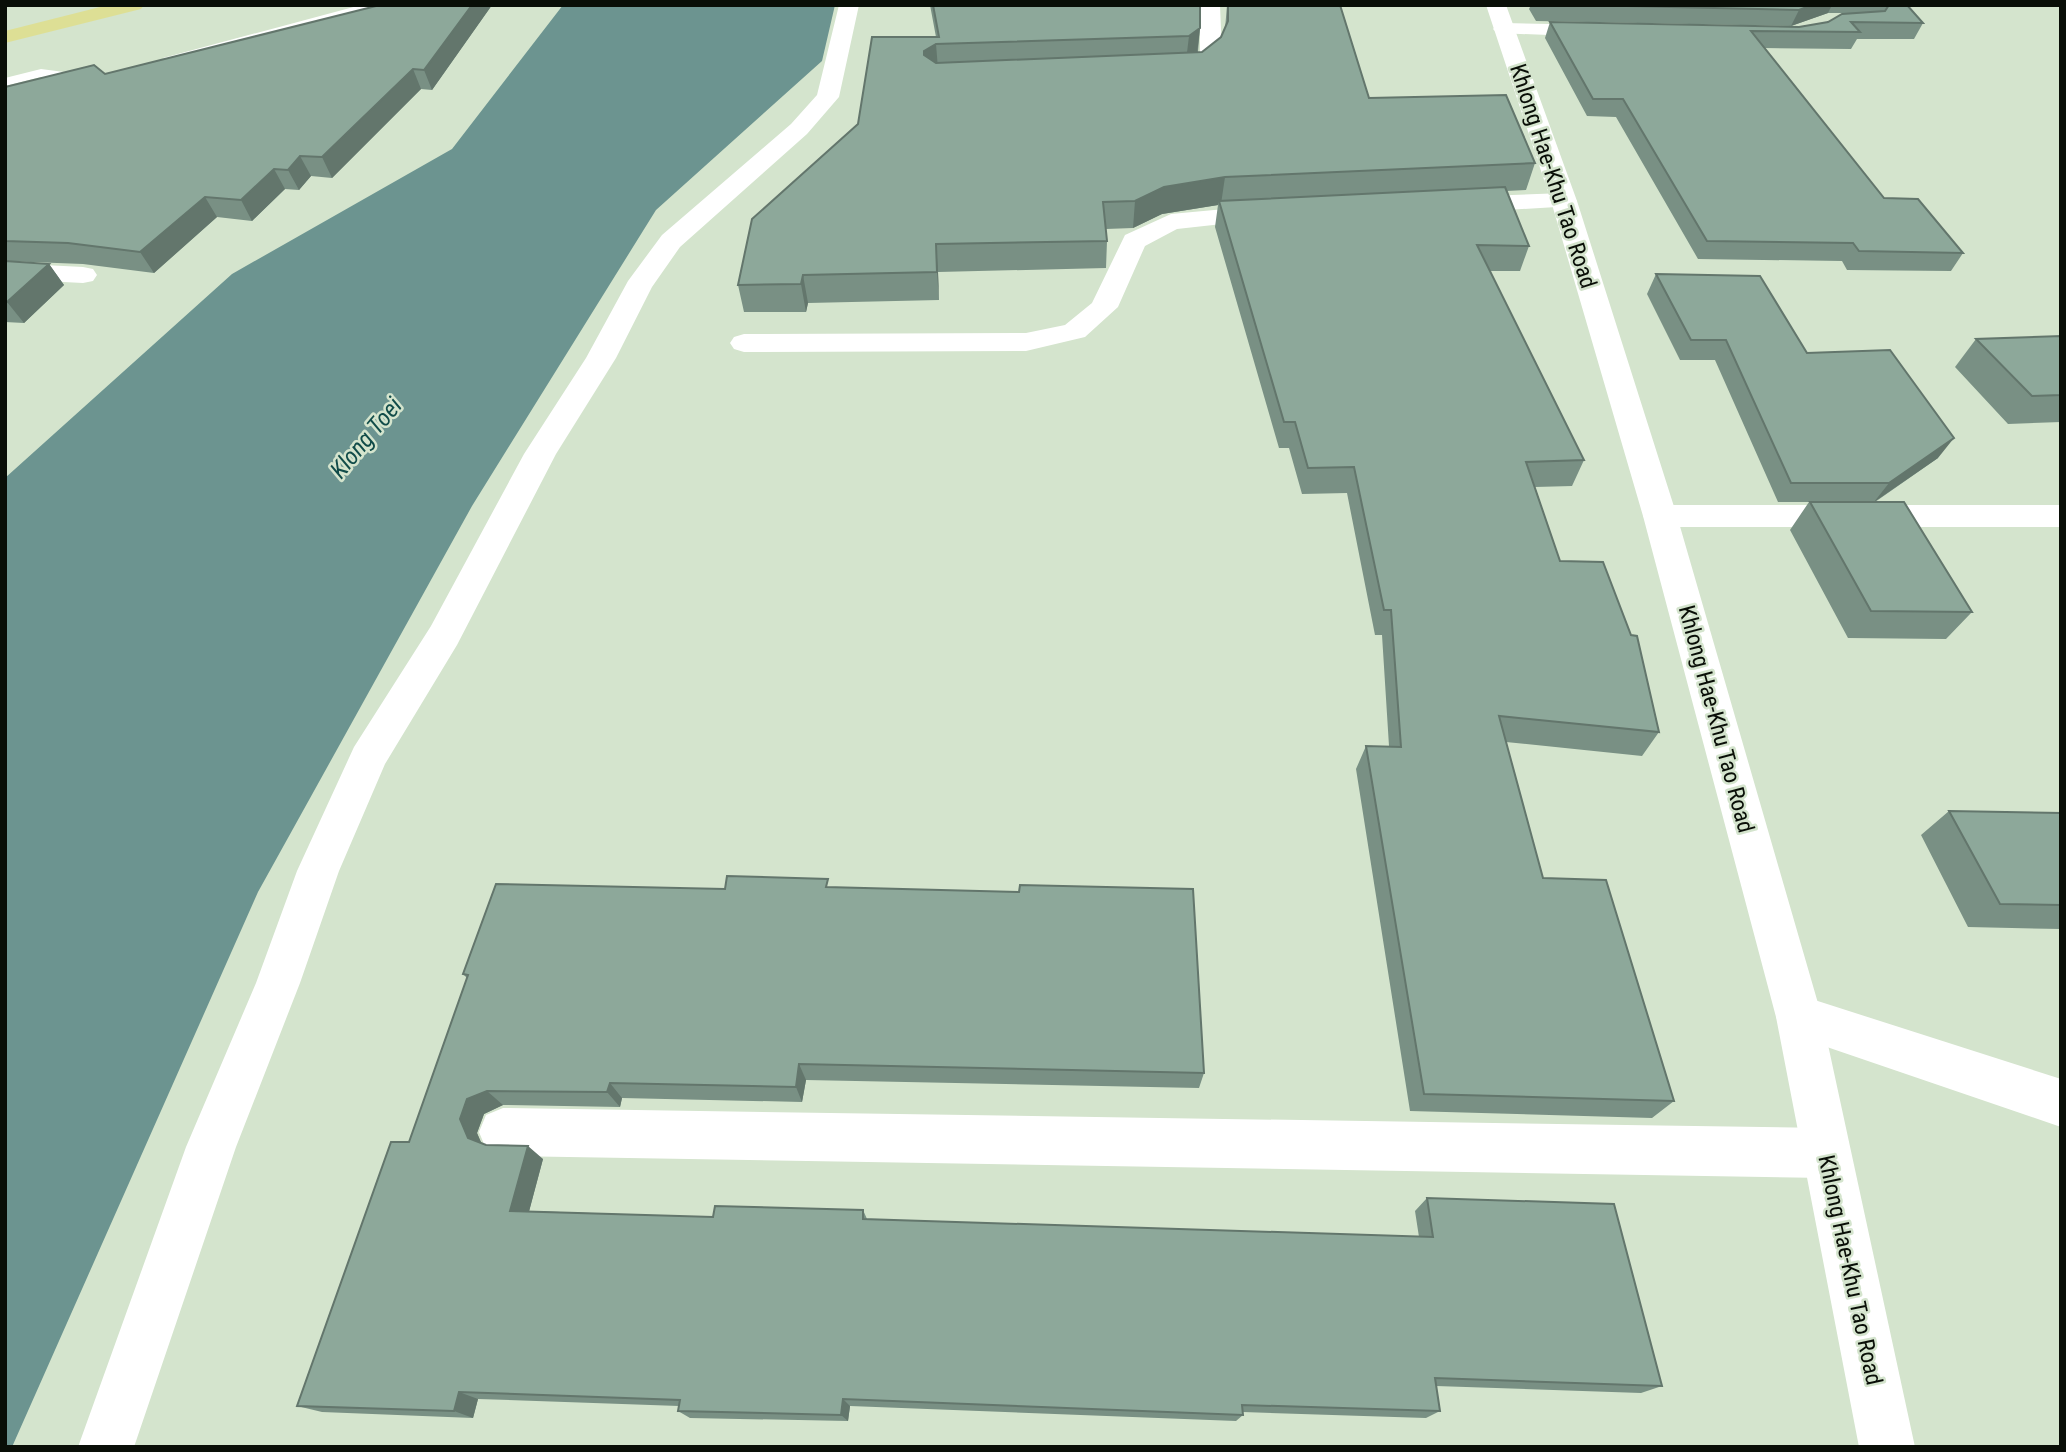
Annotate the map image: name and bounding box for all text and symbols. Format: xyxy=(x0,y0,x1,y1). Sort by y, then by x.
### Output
street label: Khlong Hae-Khu Tao Road xyxy=(1504,60,1602,292)
water label: Klong Toei xyxy=(324,392,408,484)
street label: Khlong Hae-Khu Tao Road xyxy=(1673,602,1759,836)
street label: Khlong Hae-Khu Tao Road xyxy=(1812,1153,1888,1387)

